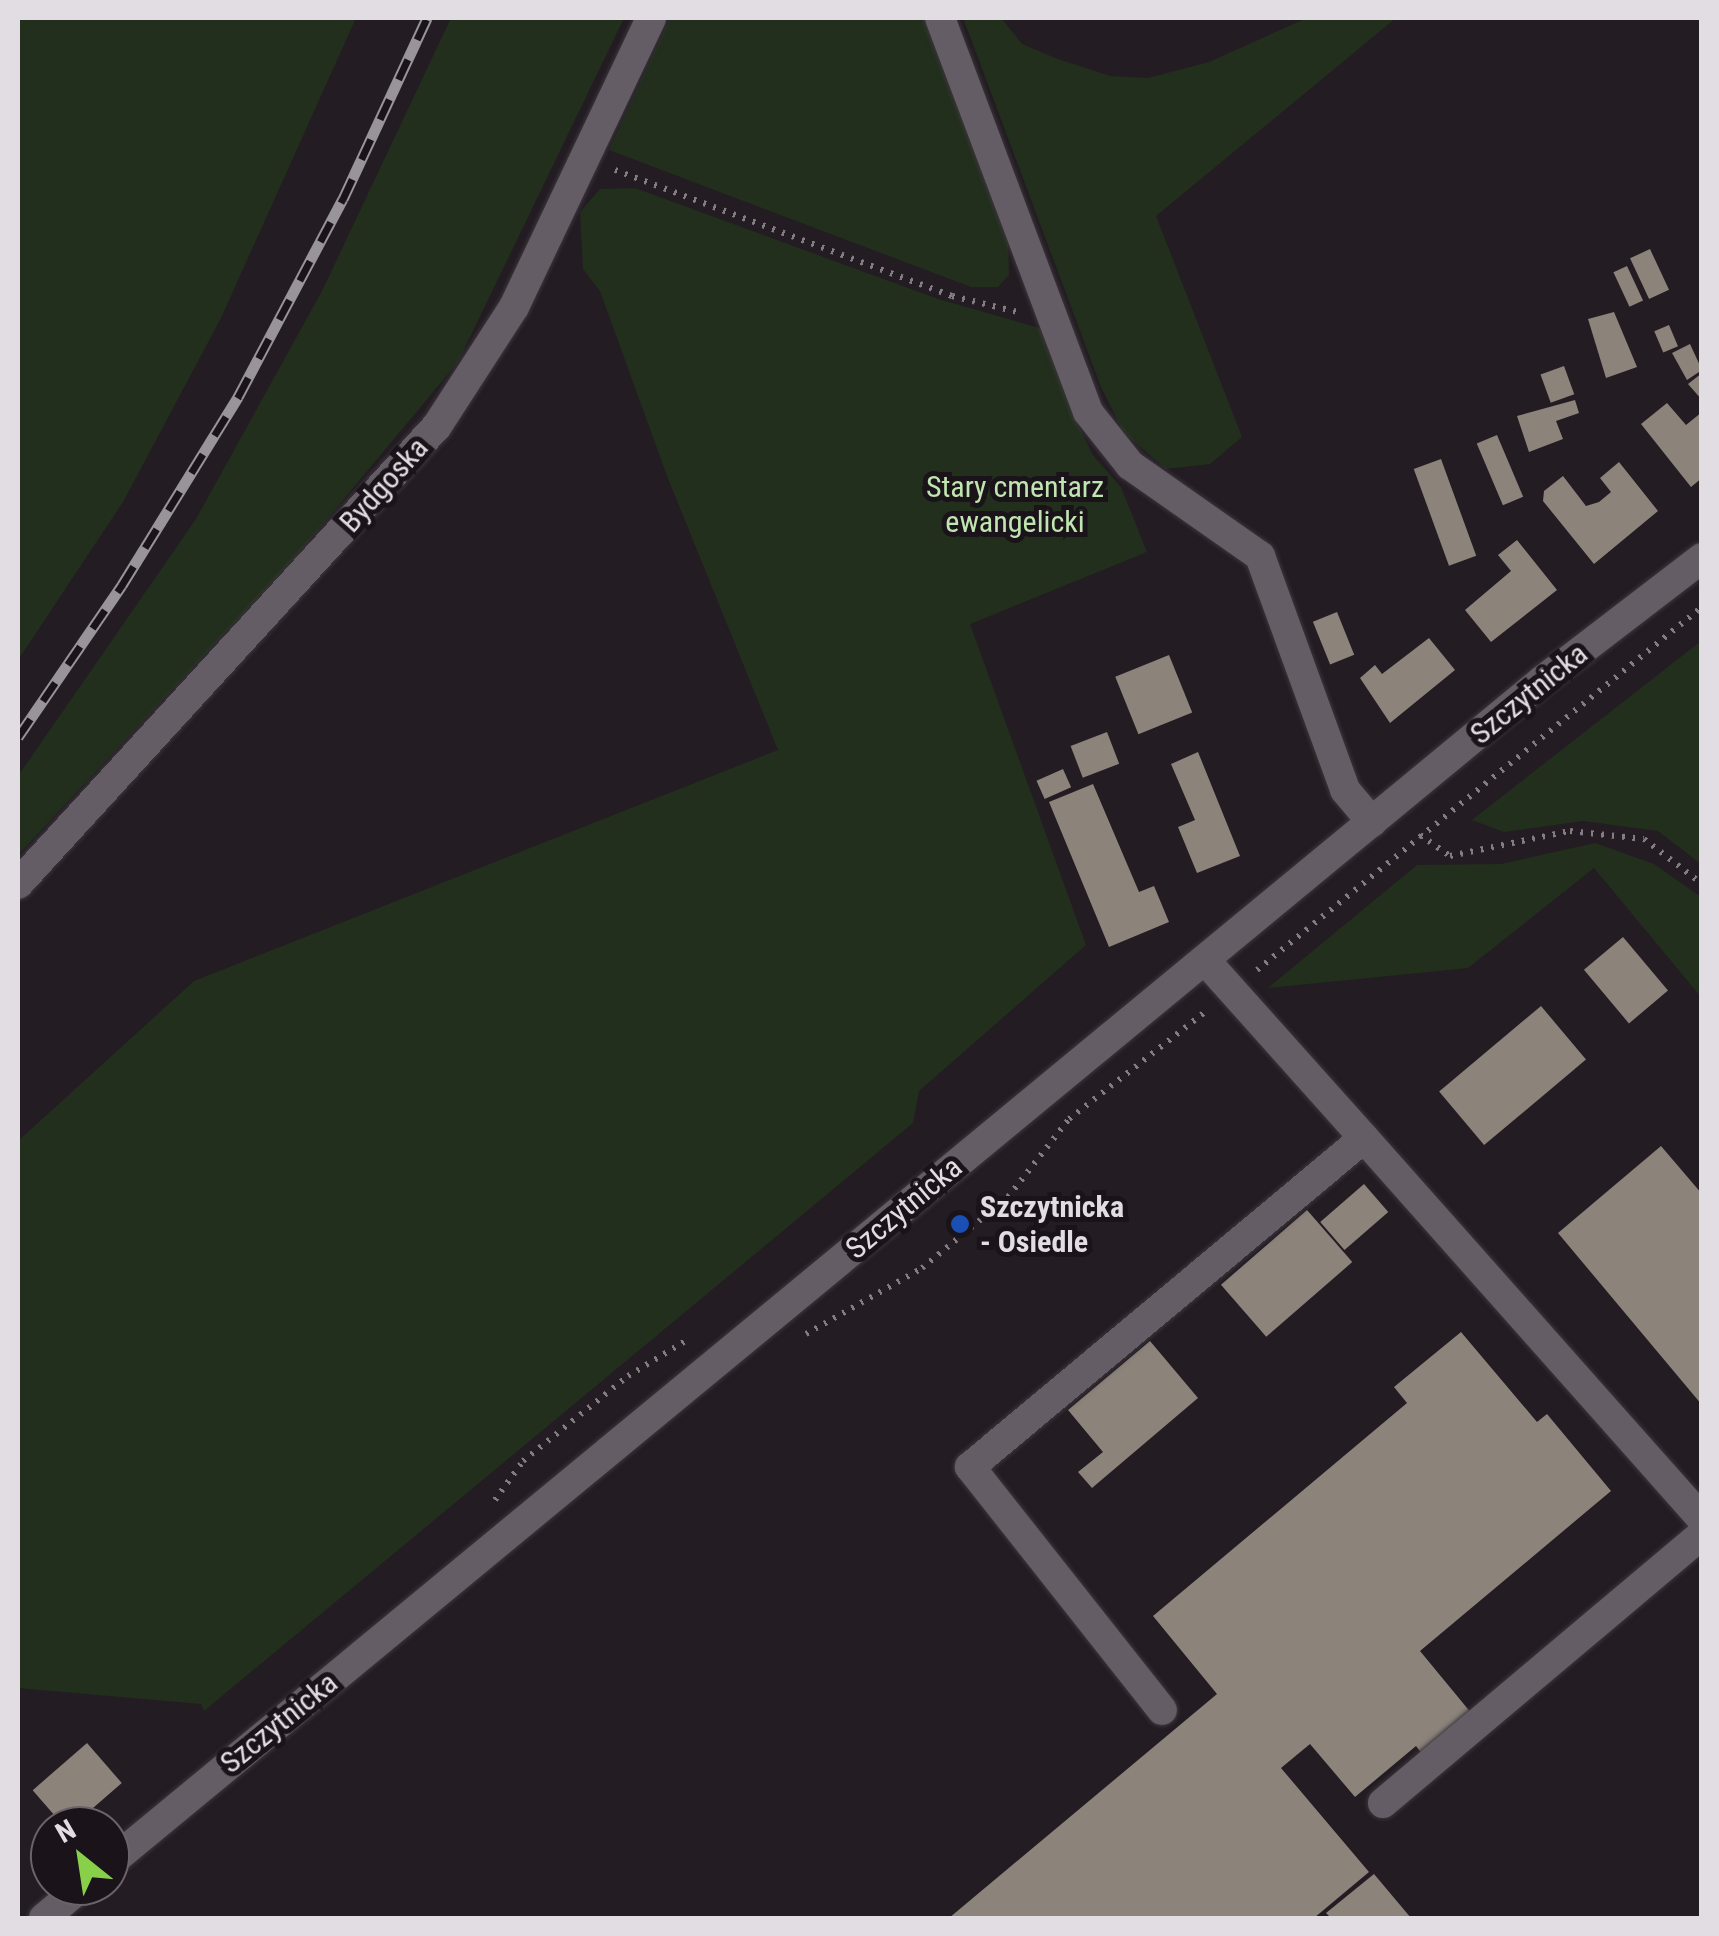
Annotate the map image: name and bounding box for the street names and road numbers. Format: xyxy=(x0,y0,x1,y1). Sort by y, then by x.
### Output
street label: Bydgoska xyxy=(332,430,436,540)
street label: Szczytnicka xyxy=(1463,636,1595,752)
street label: Szczytnicka xyxy=(839,1149,969,1267)
street label: Szczytnicka xyxy=(213,1665,345,1781)

